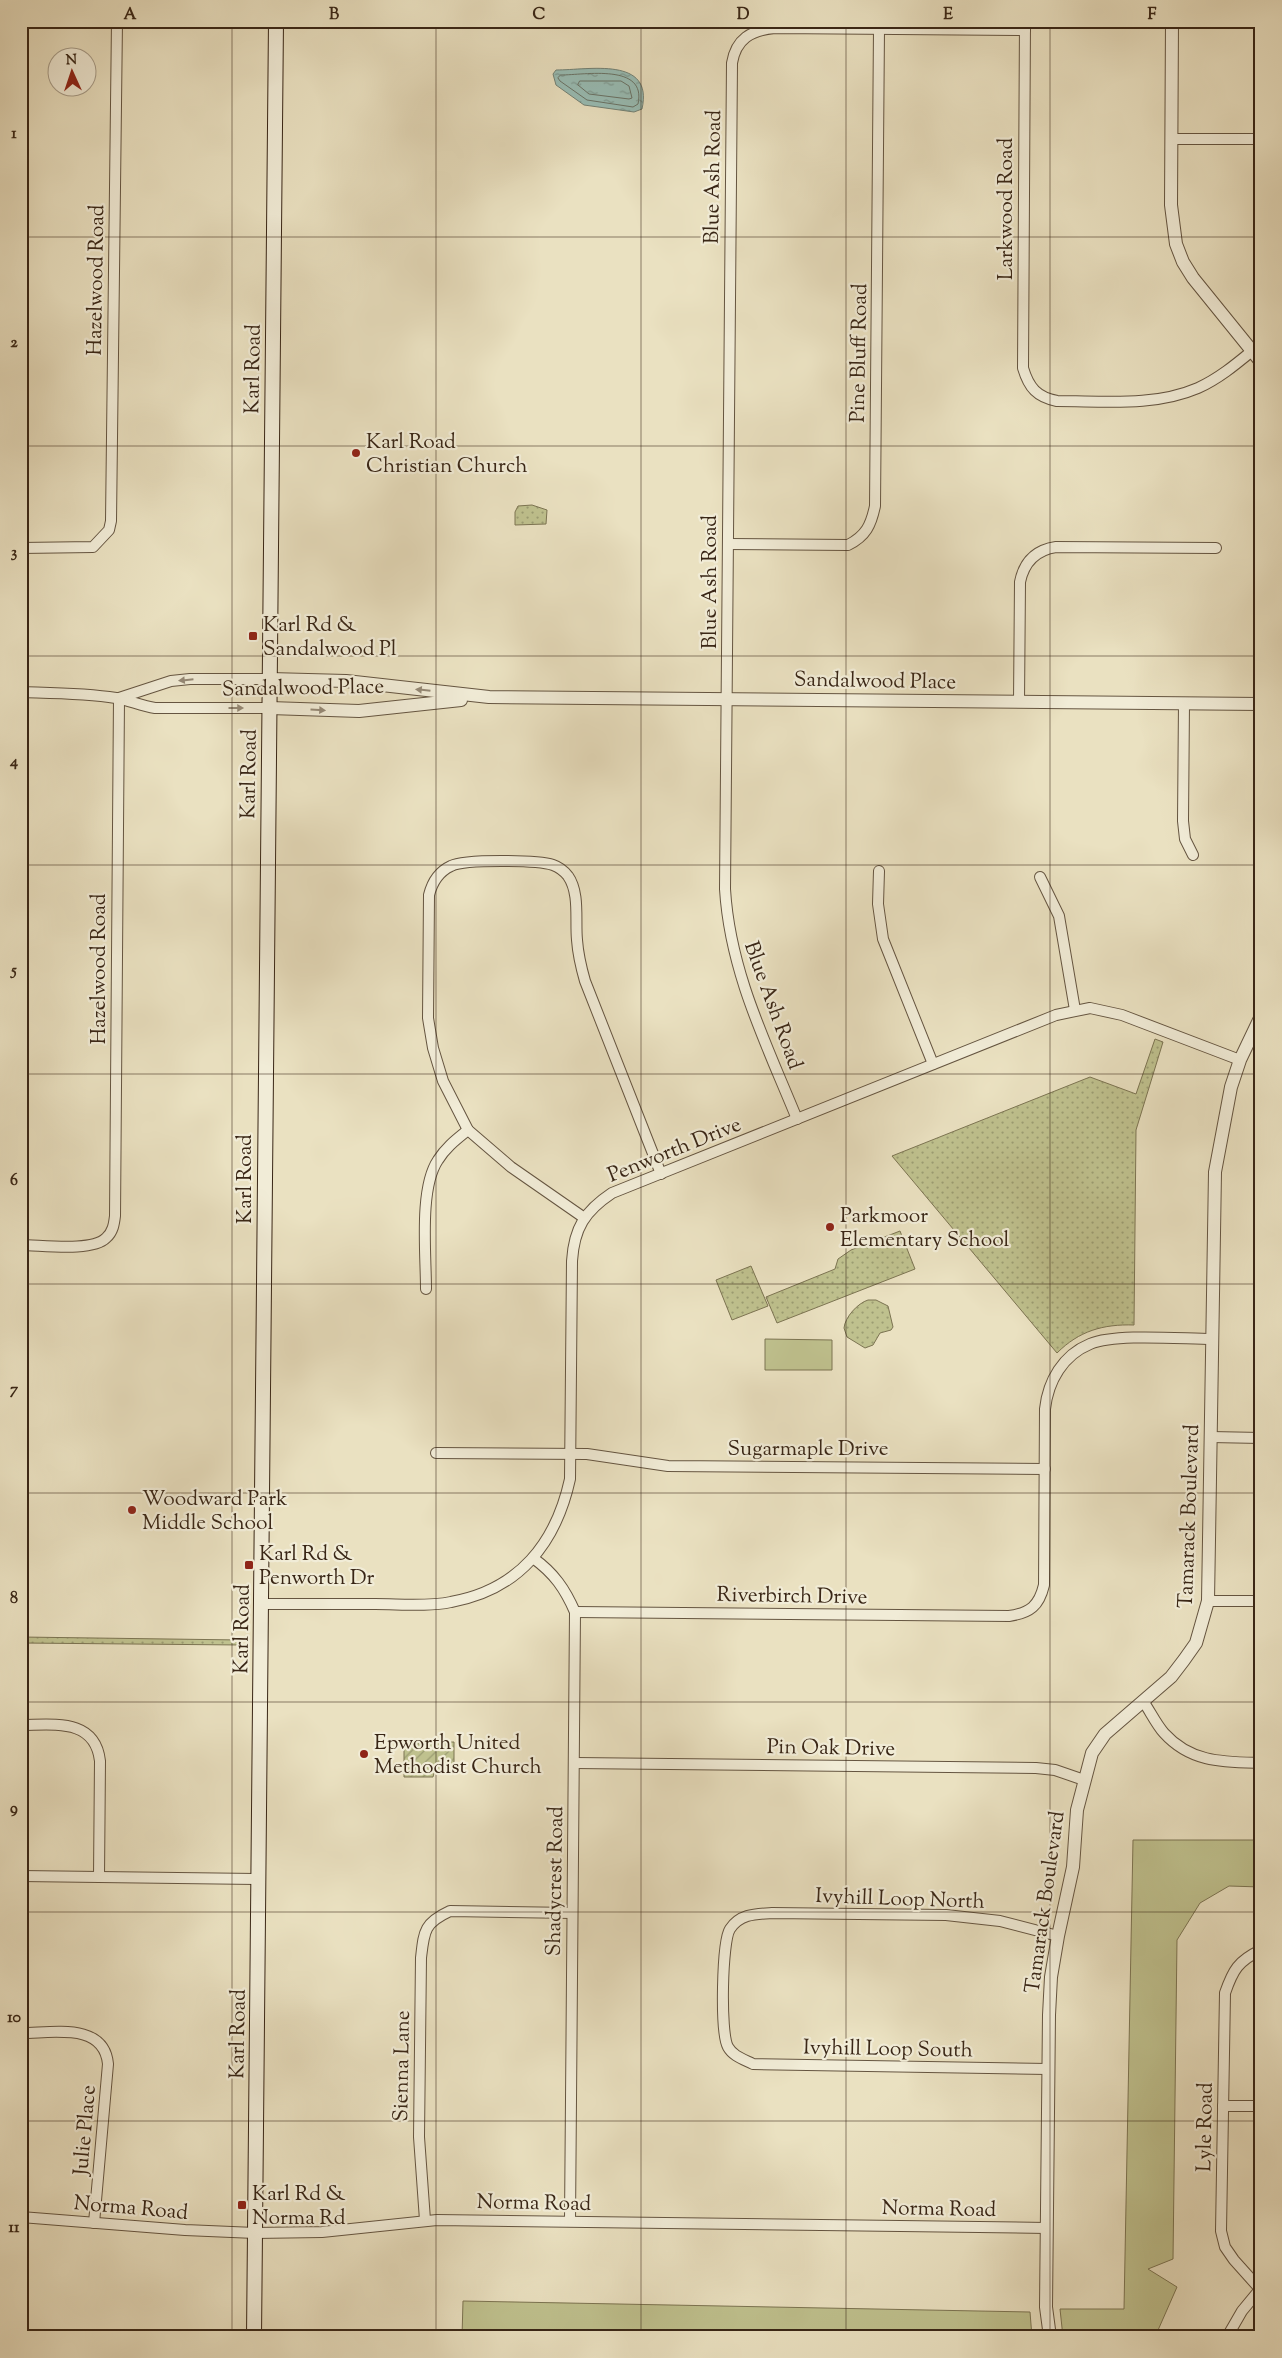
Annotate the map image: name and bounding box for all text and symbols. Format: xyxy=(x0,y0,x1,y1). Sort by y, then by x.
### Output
text: A xyxy=(124,4,137,27)
text: B xyxy=(329,4,339,27)
text: C xyxy=(533,4,546,27)
text: D xyxy=(737,4,750,27)
text: E xyxy=(943,4,953,27)
text: F xyxy=(1148,4,1157,27)
north arrow xyxy=(48,48,98,98)
text: N xyxy=(65,51,78,71)
street label: Blue Ash Road xyxy=(698,109,730,245)
text: 1 xyxy=(11,123,17,146)
street label: Larkwood Road xyxy=(992,138,1022,280)
street label: Hazelwood Road xyxy=(81,204,113,356)
street label: Pine Bluff Road xyxy=(844,283,876,423)
street label: Karl Road xyxy=(238,324,270,414)
text: 2 xyxy=(10,332,18,355)
place label: Karl Road Christian Church xyxy=(366,428,528,482)
marker: Karl Road Christian Church xyxy=(350,447,362,459)
street label: Blue Ash Road xyxy=(696,515,726,649)
text: 3 xyxy=(11,542,18,565)
place label: Karl Rd & Sandalwood Pl xyxy=(263,611,397,665)
marker: Karl Rd & Sandalwood Pl xyxy=(247,630,259,642)
street label: Sandalwood Place xyxy=(794,666,956,698)
street label: Sandalwood Place xyxy=(222,673,384,705)
one-way arrow xyxy=(178,676,194,684)
one-way arrow xyxy=(414,686,430,694)
one-way arrow xyxy=(229,704,245,712)
one-way arrow xyxy=(311,706,327,714)
street label: Karl Road xyxy=(234,729,266,819)
text: 4 xyxy=(9,751,18,774)
street label: Hazelwood Road xyxy=(85,893,115,1045)
street label: Blue Ash Road xyxy=(735,937,809,1074)
text: 5 xyxy=(9,960,17,983)
street label: Penworth Drive xyxy=(604,1110,746,1191)
street label: Karl Road xyxy=(231,1134,261,1224)
text: 6 xyxy=(10,1170,18,1193)
place label: Parkmoor Elementary School xyxy=(840,1202,1010,1256)
marker: Parkmoor Elementary School xyxy=(824,1221,836,1233)
text: 7 xyxy=(10,1379,19,1402)
street label: Tamarack Boulevard xyxy=(1172,1423,1208,1609)
street label: Sugarmaple Drive xyxy=(728,1435,888,1465)
place label: Woodward Park Middle School xyxy=(142,1485,288,1539)
marker: Woodward Park Middle School xyxy=(126,1504,138,1516)
place label: Karl Rd & Penworth Dr xyxy=(259,1540,375,1594)
marker: Karl Rd & Penworth Dr xyxy=(243,1559,255,1571)
street label: Riverbirch Drive xyxy=(716,1581,868,1613)
street label: Karl Road xyxy=(227,1584,259,1674)
text: 8 xyxy=(10,1588,18,1611)
place label: Epworth United Methodist Church xyxy=(374,1729,542,1783)
street label: Pin Oak Drive xyxy=(766,1733,895,1765)
marker: Epworth United Methodist Church xyxy=(358,1748,370,1760)
text: 9 xyxy=(10,1798,18,1821)
street label: Shadycrest Road xyxy=(540,1806,572,1956)
street label: Tamarack Boulevard xyxy=(1018,1809,1074,1995)
street label: Ivyhill Loop North xyxy=(815,1882,985,1918)
street label: Karl Road xyxy=(223,1989,255,2079)
text: 10 xyxy=(7,2007,21,2030)
street label: Sienna Lane xyxy=(387,2010,419,2122)
street label: Ivyhill Loop South xyxy=(803,2034,973,2066)
street label: Lyle Road xyxy=(1190,2082,1222,2172)
street label: Julie Place xyxy=(67,2084,105,2178)
place label: Karl Rd & Norma Rd xyxy=(252,2180,346,2234)
street label: Norma Road xyxy=(476,2188,592,2220)
street label: Norma Road xyxy=(72,2189,189,2229)
street label: Norma Road xyxy=(881,2194,997,2226)
marker: Karl Rd & Norma Rd xyxy=(236,2199,248,2211)
text: 11 xyxy=(9,2217,20,2240)

